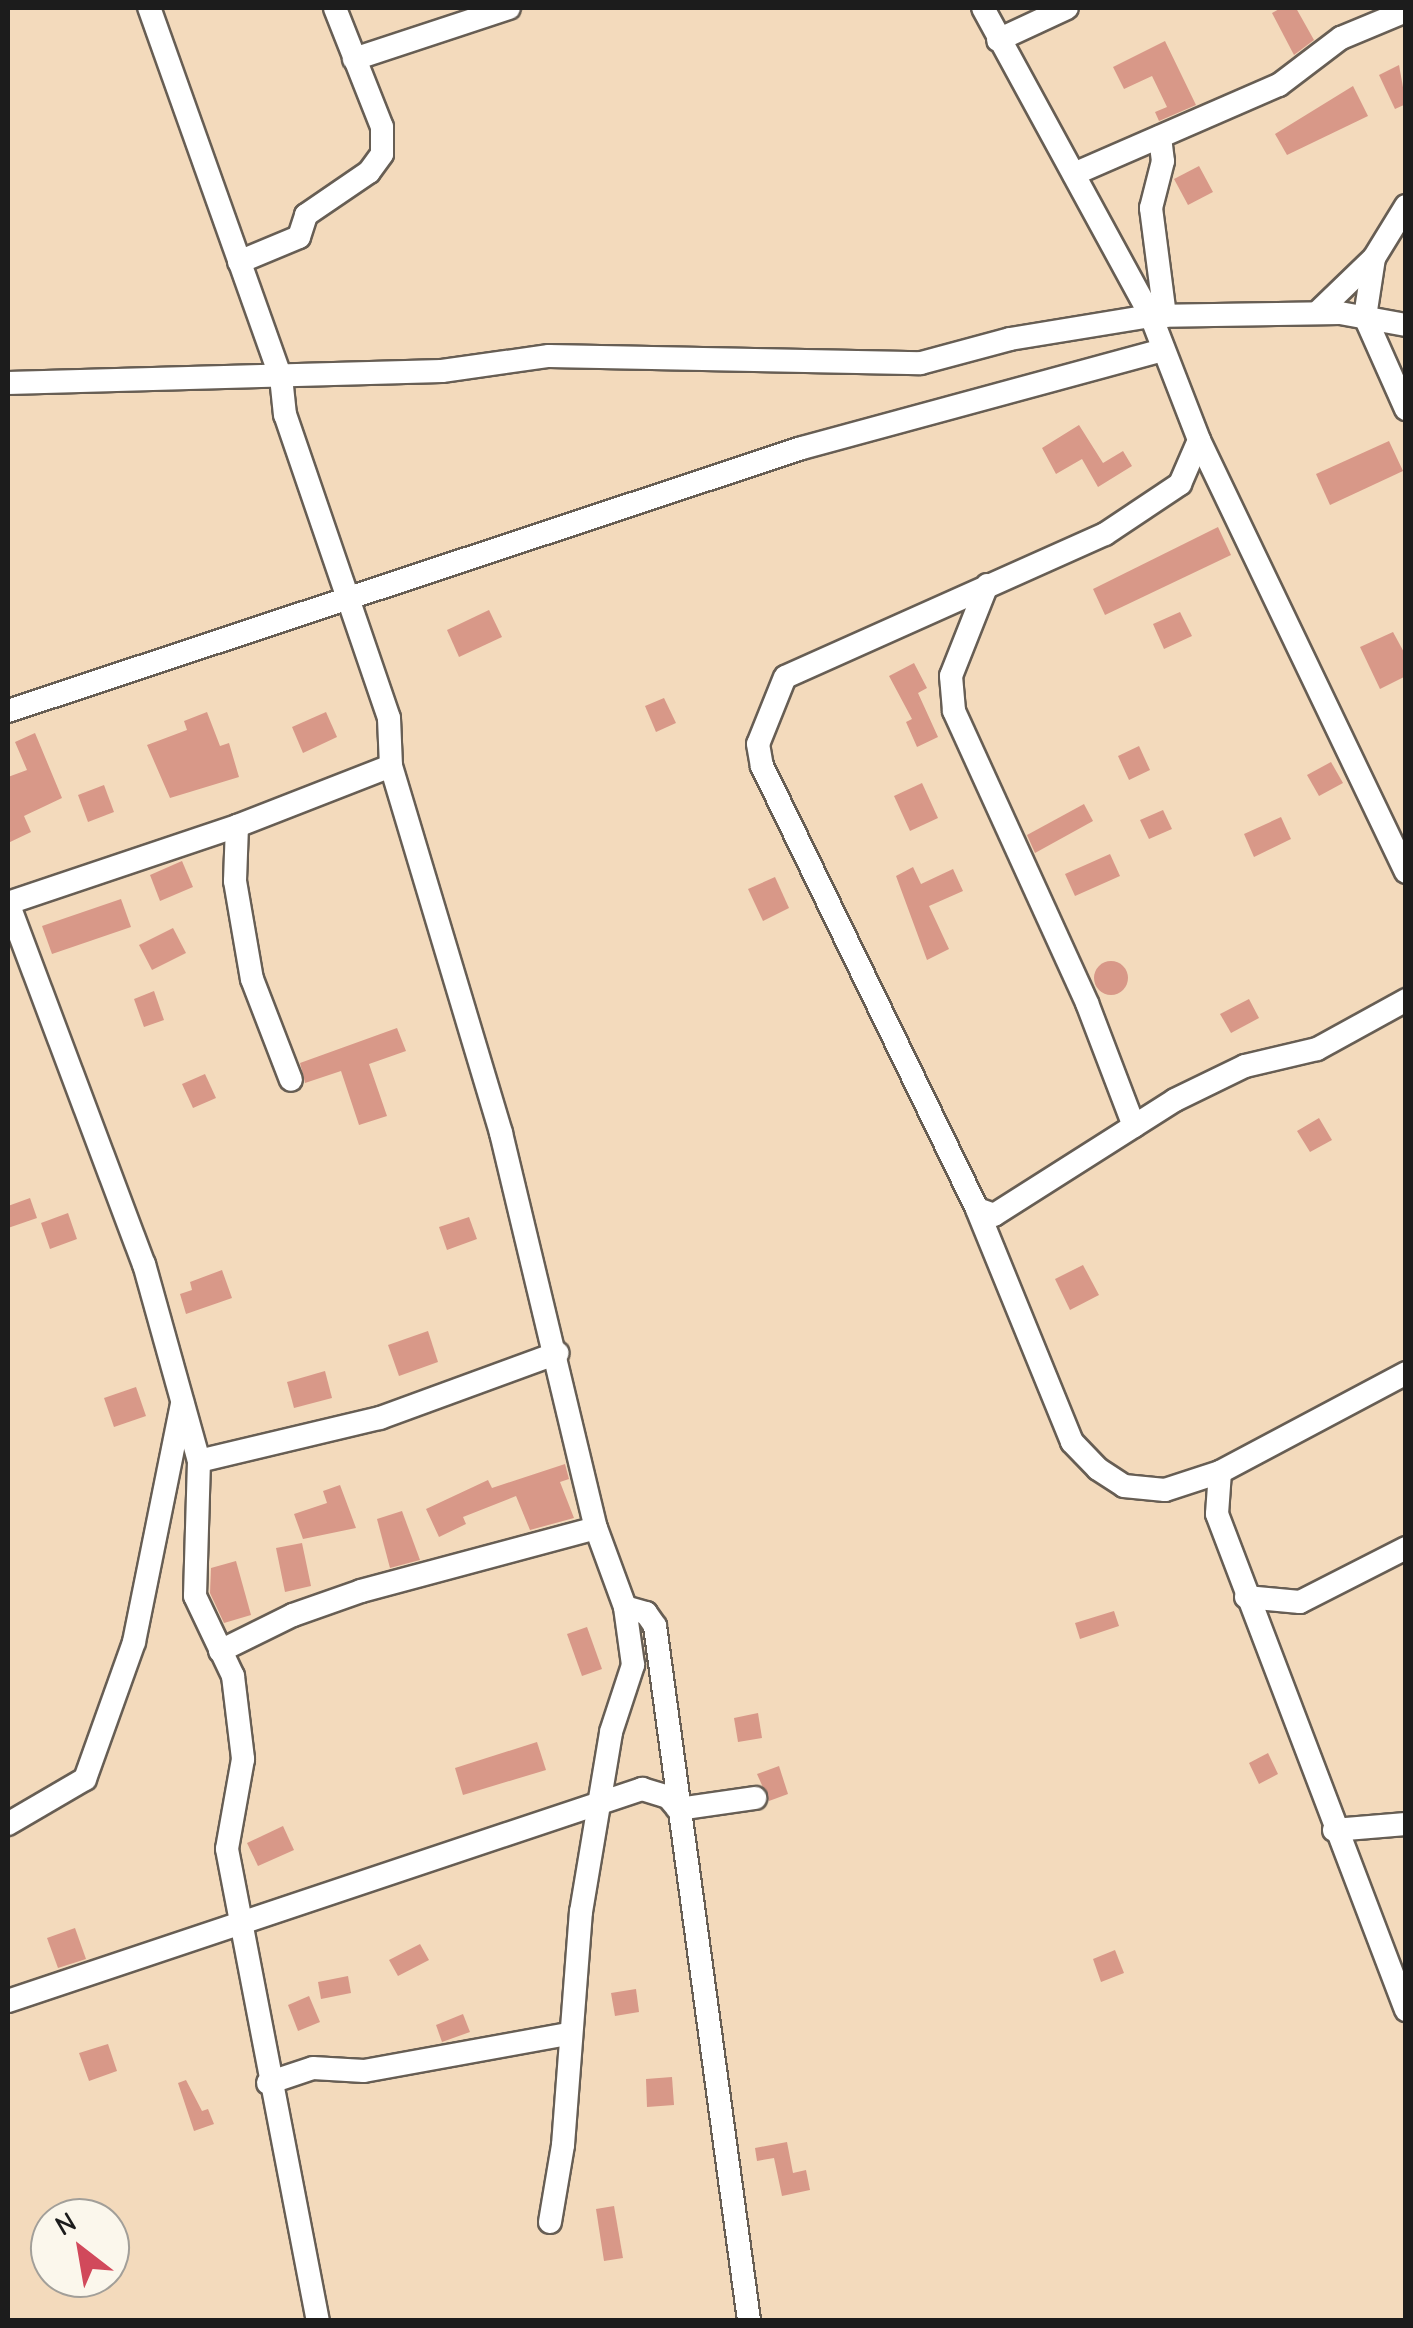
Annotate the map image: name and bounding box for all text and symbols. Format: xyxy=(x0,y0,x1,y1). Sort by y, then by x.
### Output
north arrow xyxy=(30,2198,130,2298)
text: N xyxy=(50,2206,82,2242)

